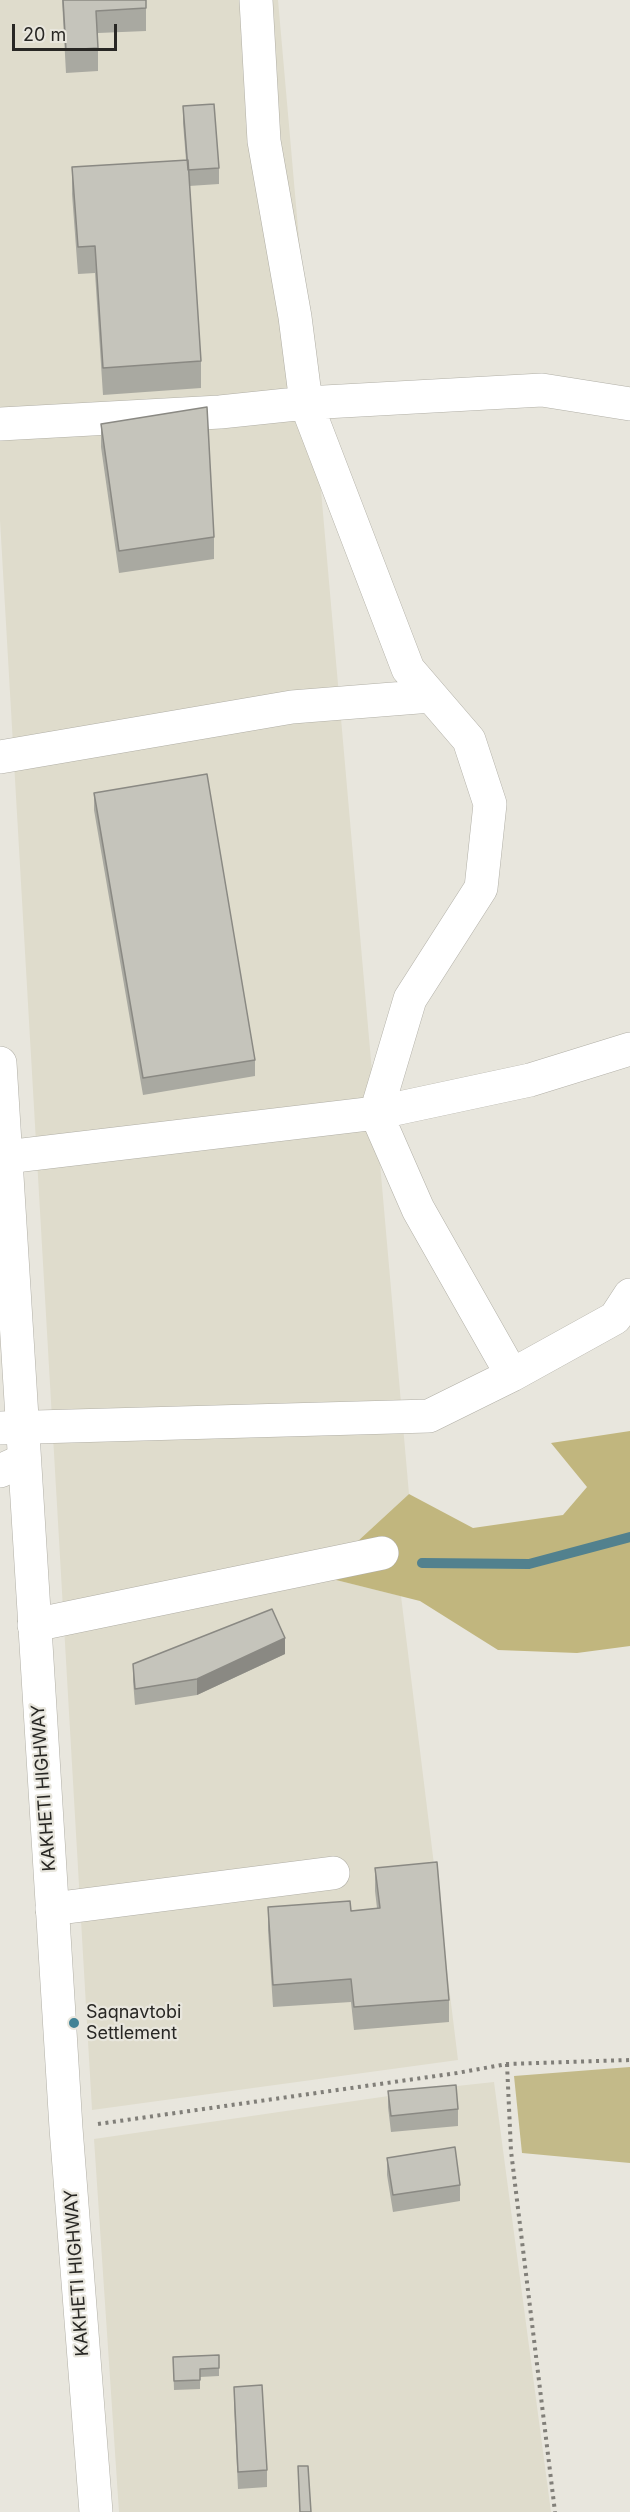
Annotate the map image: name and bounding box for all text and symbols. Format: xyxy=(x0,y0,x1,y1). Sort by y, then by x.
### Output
scale bar xyxy=(15,12,120,50)
text: 20 m xyxy=(23,24,66,45)
street label: KAKHETI HIGHWAY xyxy=(27,1704,61,1872)
place label: Saqnavtobi Settlement xyxy=(86,2002,181,2044)
marker: Saqnavtobi Settlement xyxy=(67,2016,81,2030)
street label: KAKHETI HIGHWAY xyxy=(60,2189,94,2357)

